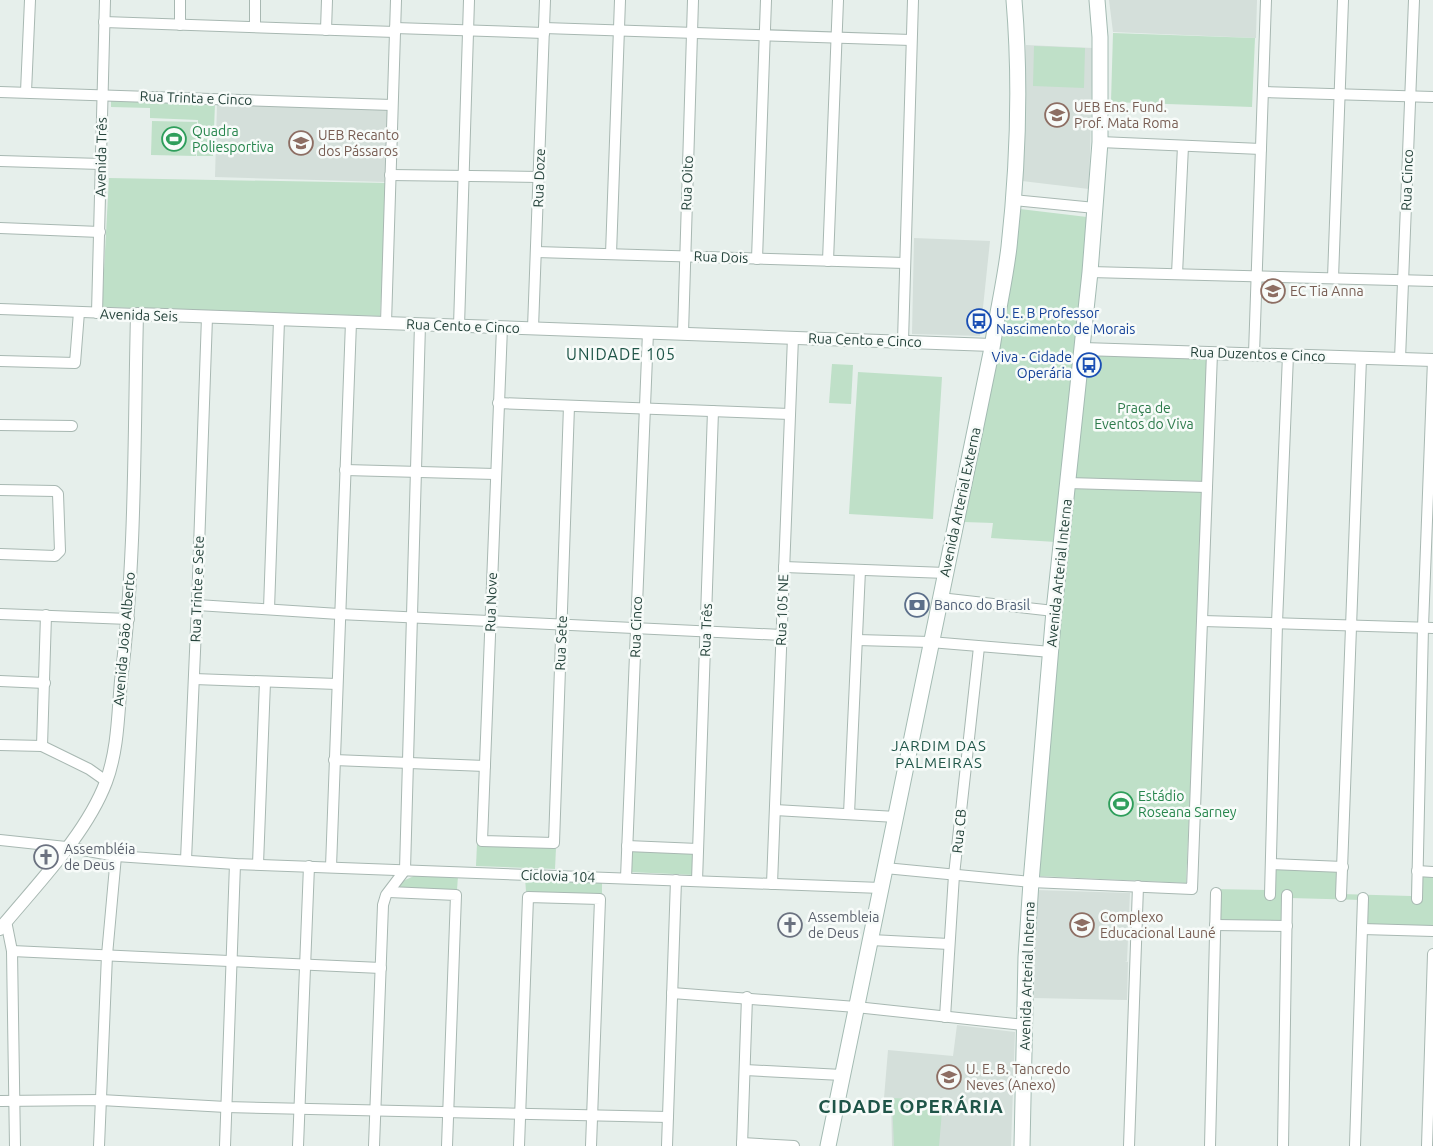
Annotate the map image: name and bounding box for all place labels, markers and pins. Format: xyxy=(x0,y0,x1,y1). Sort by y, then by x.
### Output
place label: UEB Ens. Fund. Prof. Mata Roma xyxy=(1074,99,1179,131)
school or university icon: UEB Ens. Fund. Prof. Mata Roma xyxy=(1044,102,1070,128)
place label: Quadra Poliesportiva xyxy=(192,123,274,155)
sports icon: Quadra Poliesportiva xyxy=(161,126,187,152)
place label: UEB Recanto dos Pássaros xyxy=(318,127,399,159)
school or university icon: UEB Recanto dos Pássaros xyxy=(288,130,314,156)
school or university icon: EC Tia Anna xyxy=(1260,278,1286,304)
place label: EC Tia Anna xyxy=(1290,283,1364,299)
place label: U. E. B Professor Nascimento de Morais xyxy=(996,305,1135,337)
bus stop icon: U. E. B Professor Nascimento de Morais xyxy=(966,308,992,334)
place label: Viva - Cidade Operária xyxy=(992,349,1072,381)
bus stop icon: Viva - Cidade Operária xyxy=(1076,352,1102,378)
bank icon: Banco do Brasil xyxy=(904,592,930,618)
place label: Banco do Brasil xyxy=(934,597,1030,613)
place label: Estádio Roseana Sarney xyxy=(1138,788,1237,820)
sports icon: Estádio Roseana Sarney xyxy=(1108,791,1134,817)
place label: Assembléia de Deus xyxy=(64,841,135,873)
church icon: Assembléia de Deus xyxy=(33,844,59,870)
place label: Assembleia de Deus xyxy=(808,909,879,941)
place label: Complexo Educacional Launé xyxy=(1100,909,1216,941)
church icon: Assembleia de Deus xyxy=(777,912,803,938)
school or university icon: Complexo Educacional Launé xyxy=(1069,912,1095,938)
place label: U. E. B. Tancredo Neves (Anexo) xyxy=(966,1061,1070,1093)
school or university icon: U. E. B. Tancredo Neves (Anexo) xyxy=(936,1064,962,1090)

